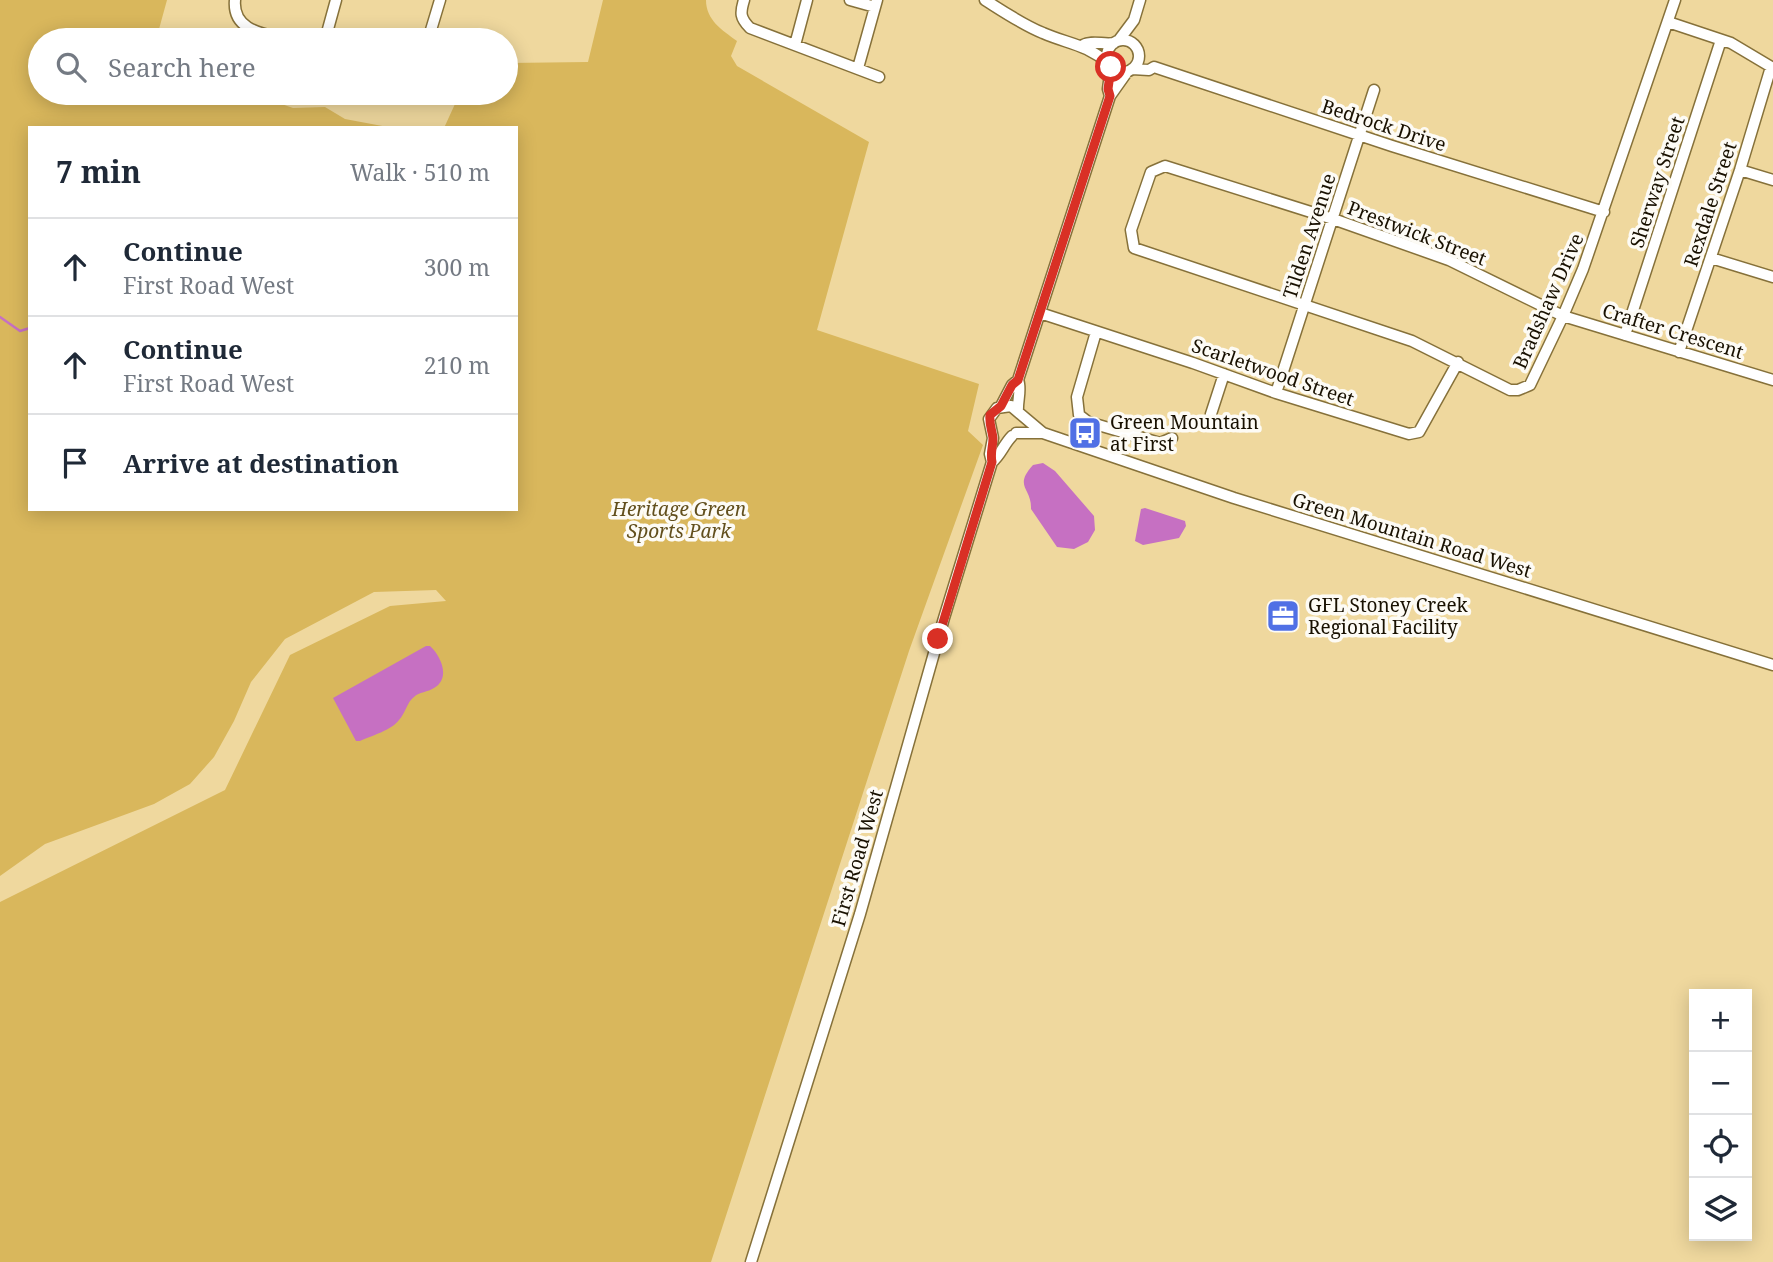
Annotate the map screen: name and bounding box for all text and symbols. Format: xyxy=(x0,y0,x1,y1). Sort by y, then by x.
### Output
search box xyxy=(28,28,518,105)
icon: search xyxy=(52,48,90,86)
text: Search here xyxy=(108,49,256,85)
route start xyxy=(1095,51,1126,82)
street label: Bedrock Drive xyxy=(1318,93,1450,157)
street label: Sherway Street xyxy=(1623,113,1691,251)
street label: Rexdale Street xyxy=(1678,138,1743,270)
text: 7 min xyxy=(56,151,141,192)
text: Walk · 510 m xyxy=(350,156,490,188)
street label: Tilden Avenue xyxy=(1276,170,1342,302)
street label: Prestwick Street xyxy=(1344,195,1490,272)
street label: Bradshaw Drive xyxy=(1506,229,1590,373)
text: Continue xyxy=(123,233,243,269)
icon: ahead xyxy=(56,248,94,286)
text: 300 m xyxy=(424,251,490,283)
text: First Road West xyxy=(123,269,294,301)
street label: Crafter Crescent xyxy=(1599,297,1747,365)
text: Continue xyxy=(123,331,243,367)
street label: Scarletwood Street xyxy=(1188,332,1358,412)
icon: ahead xyxy=(56,346,94,384)
text: 210 m xyxy=(424,349,490,381)
text: First Road West xyxy=(123,367,294,399)
place label: Green Mountain at First xyxy=(1110,409,1259,457)
bus stop icon: Green Mountain at First xyxy=(1066,414,1104,452)
icon: arrive xyxy=(56,444,94,482)
text: Arrive at destination xyxy=(123,445,399,481)
street label: Green Mountain Road West xyxy=(1289,486,1535,584)
park label: Heritage Green Sports Park xyxy=(611,496,747,544)
place label: GFL Stoney Creek Regional Facility xyxy=(1308,592,1469,640)
office icon: GFL Stoney Creek Regional Facility xyxy=(1264,597,1302,635)
route end xyxy=(922,623,953,654)
street label: First Road West xyxy=(825,786,889,930)
map controls xyxy=(1689,989,1752,1241)
button: + xyxy=(1689,989,1752,1052)
button: − xyxy=(1689,1052,1752,1115)
button: locate xyxy=(1689,1115,1752,1178)
button: layers xyxy=(1689,1178,1752,1241)

